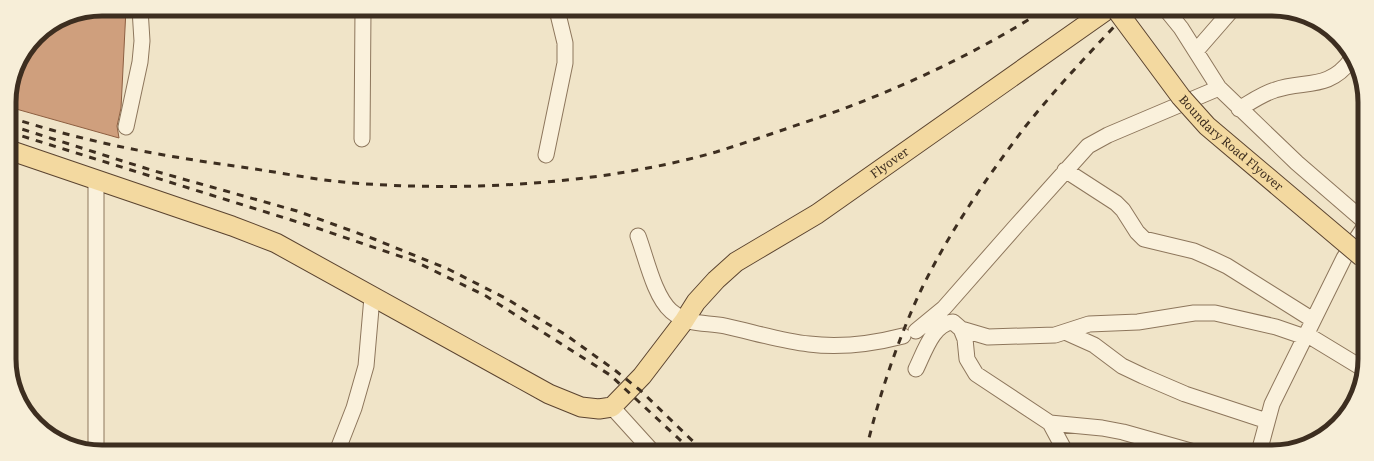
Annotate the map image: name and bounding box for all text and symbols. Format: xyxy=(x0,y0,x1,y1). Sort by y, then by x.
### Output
street label: Boundary Road Flyover xyxy=(1175,91,1287,195)
street label: Flyover xyxy=(867,143,912,182)

